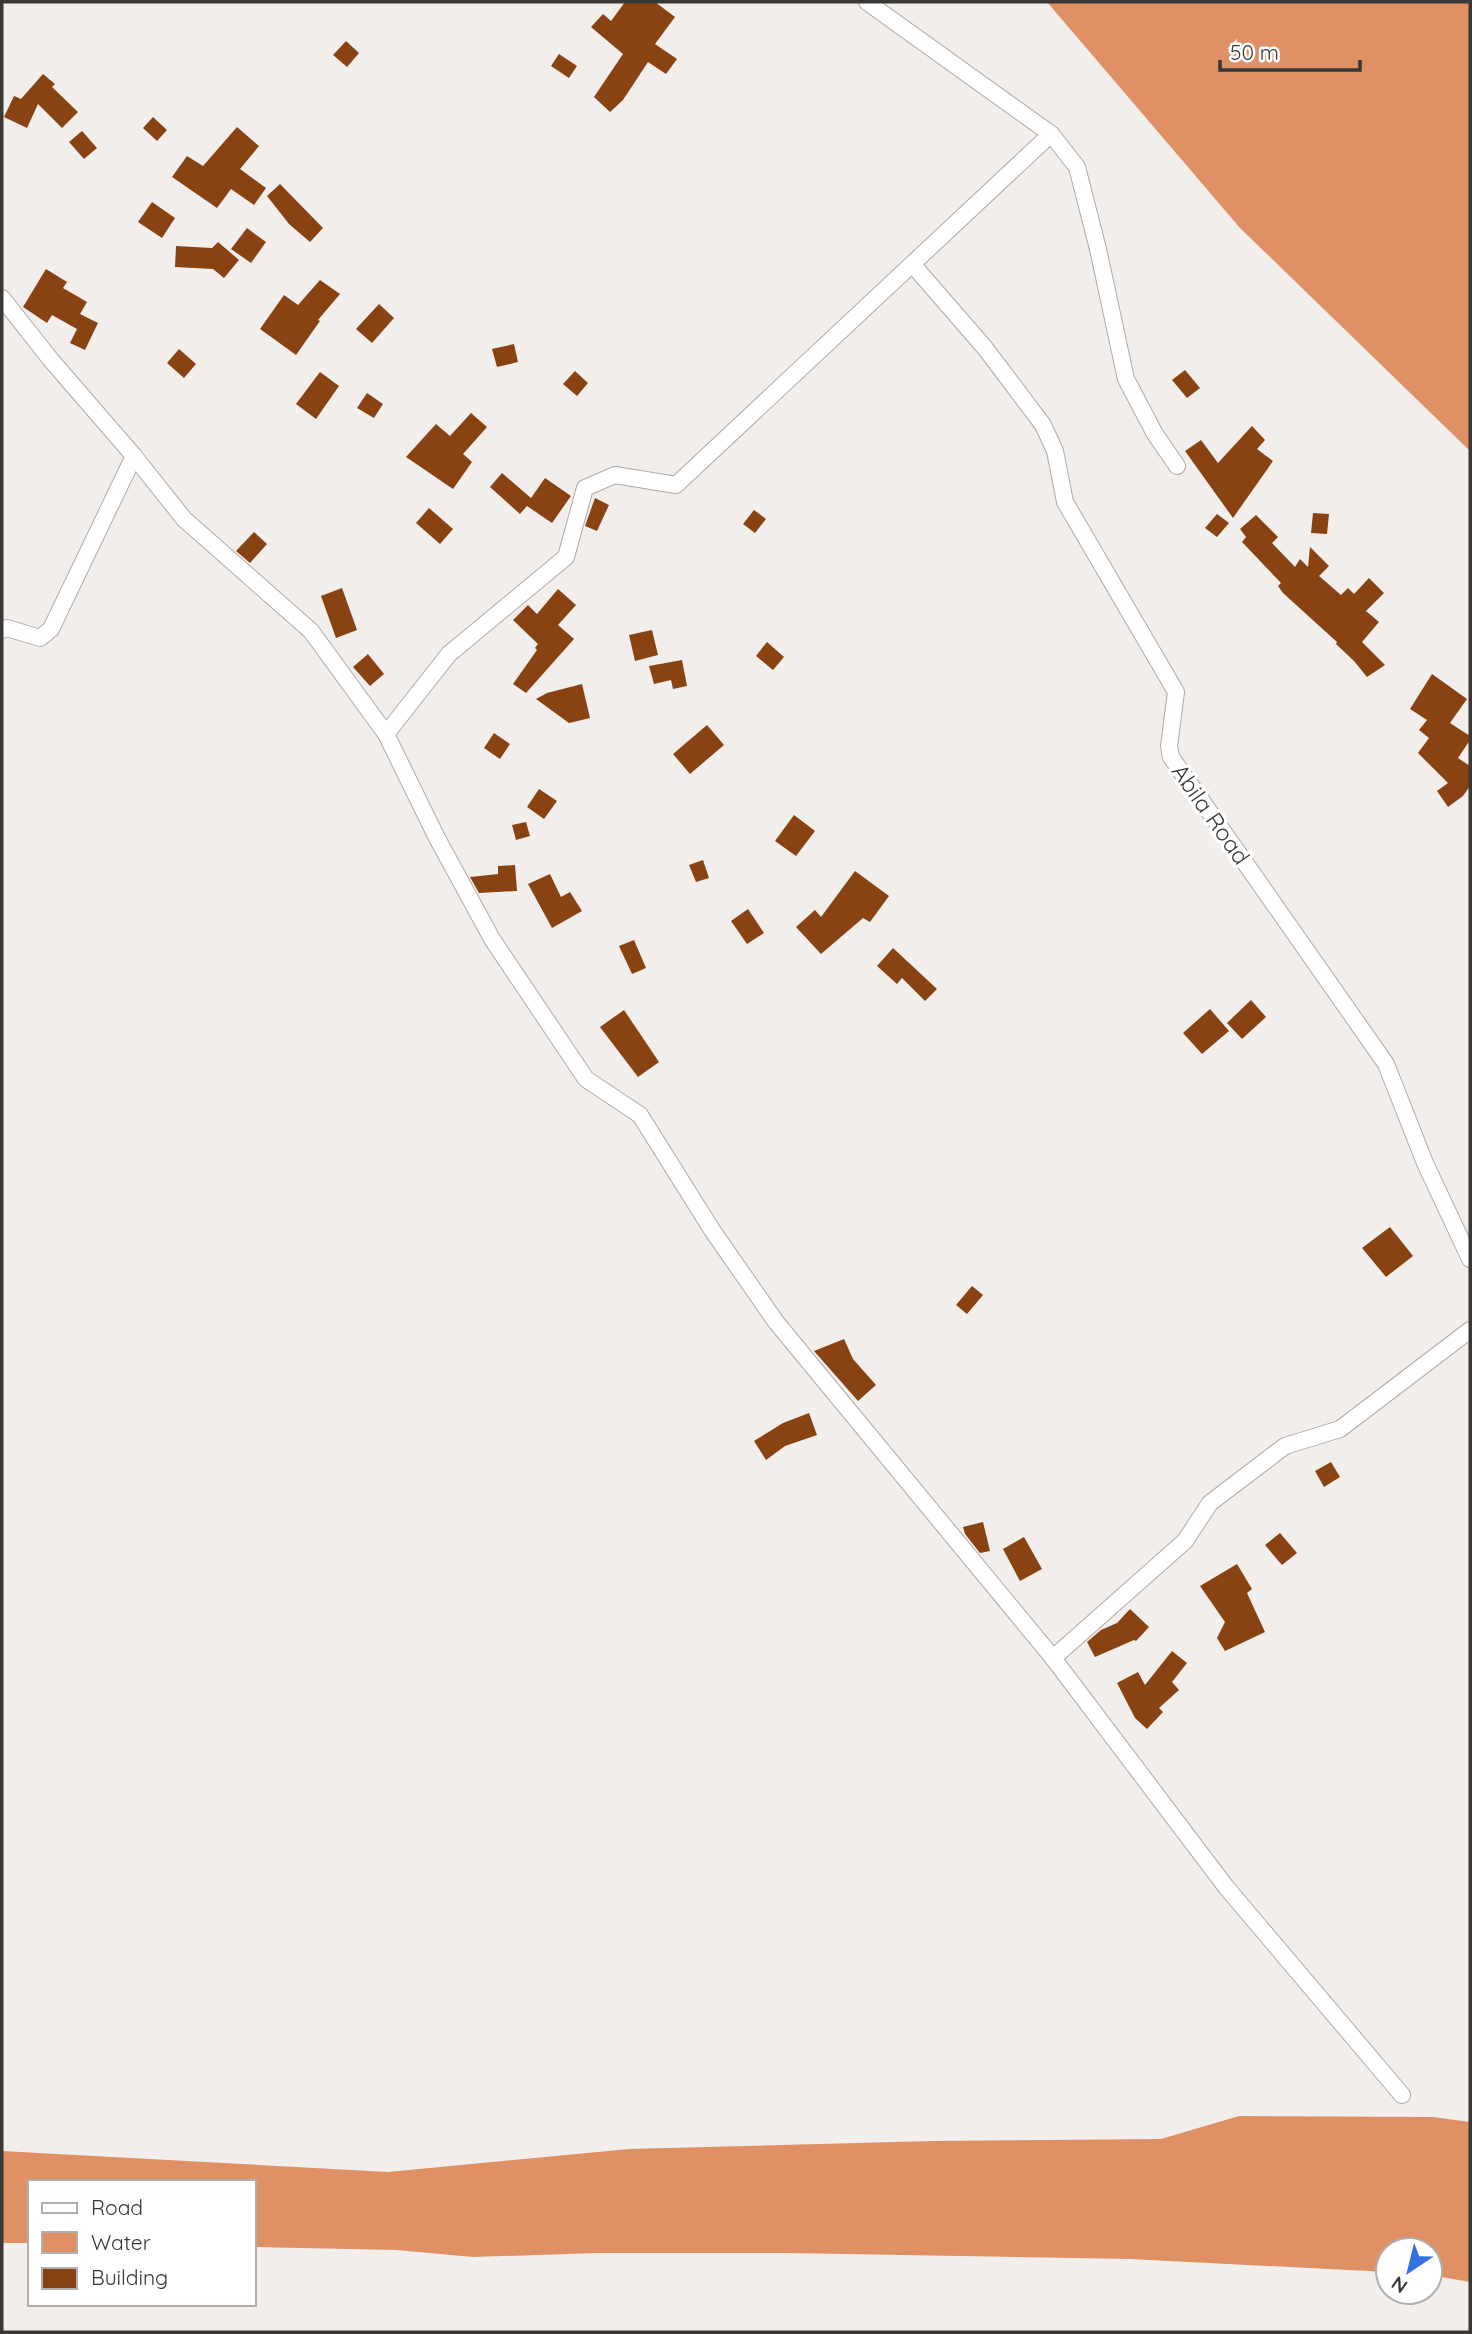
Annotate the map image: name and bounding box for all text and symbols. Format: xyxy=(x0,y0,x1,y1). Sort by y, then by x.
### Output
scale bar xyxy=(1220,28,1360,72)
text: 50 m xyxy=(1230,39,1279,65)
street label: Abila Road xyxy=(1166,758,1256,870)
legend xyxy=(28,2180,256,2306)
text: Road xyxy=(91,2194,143,2220)
text: Water xyxy=(91,2229,151,2255)
north arrow xyxy=(1374,2236,1444,2306)
text: Building xyxy=(91,2264,168,2290)
text: N xyxy=(1387,2271,1412,2299)

